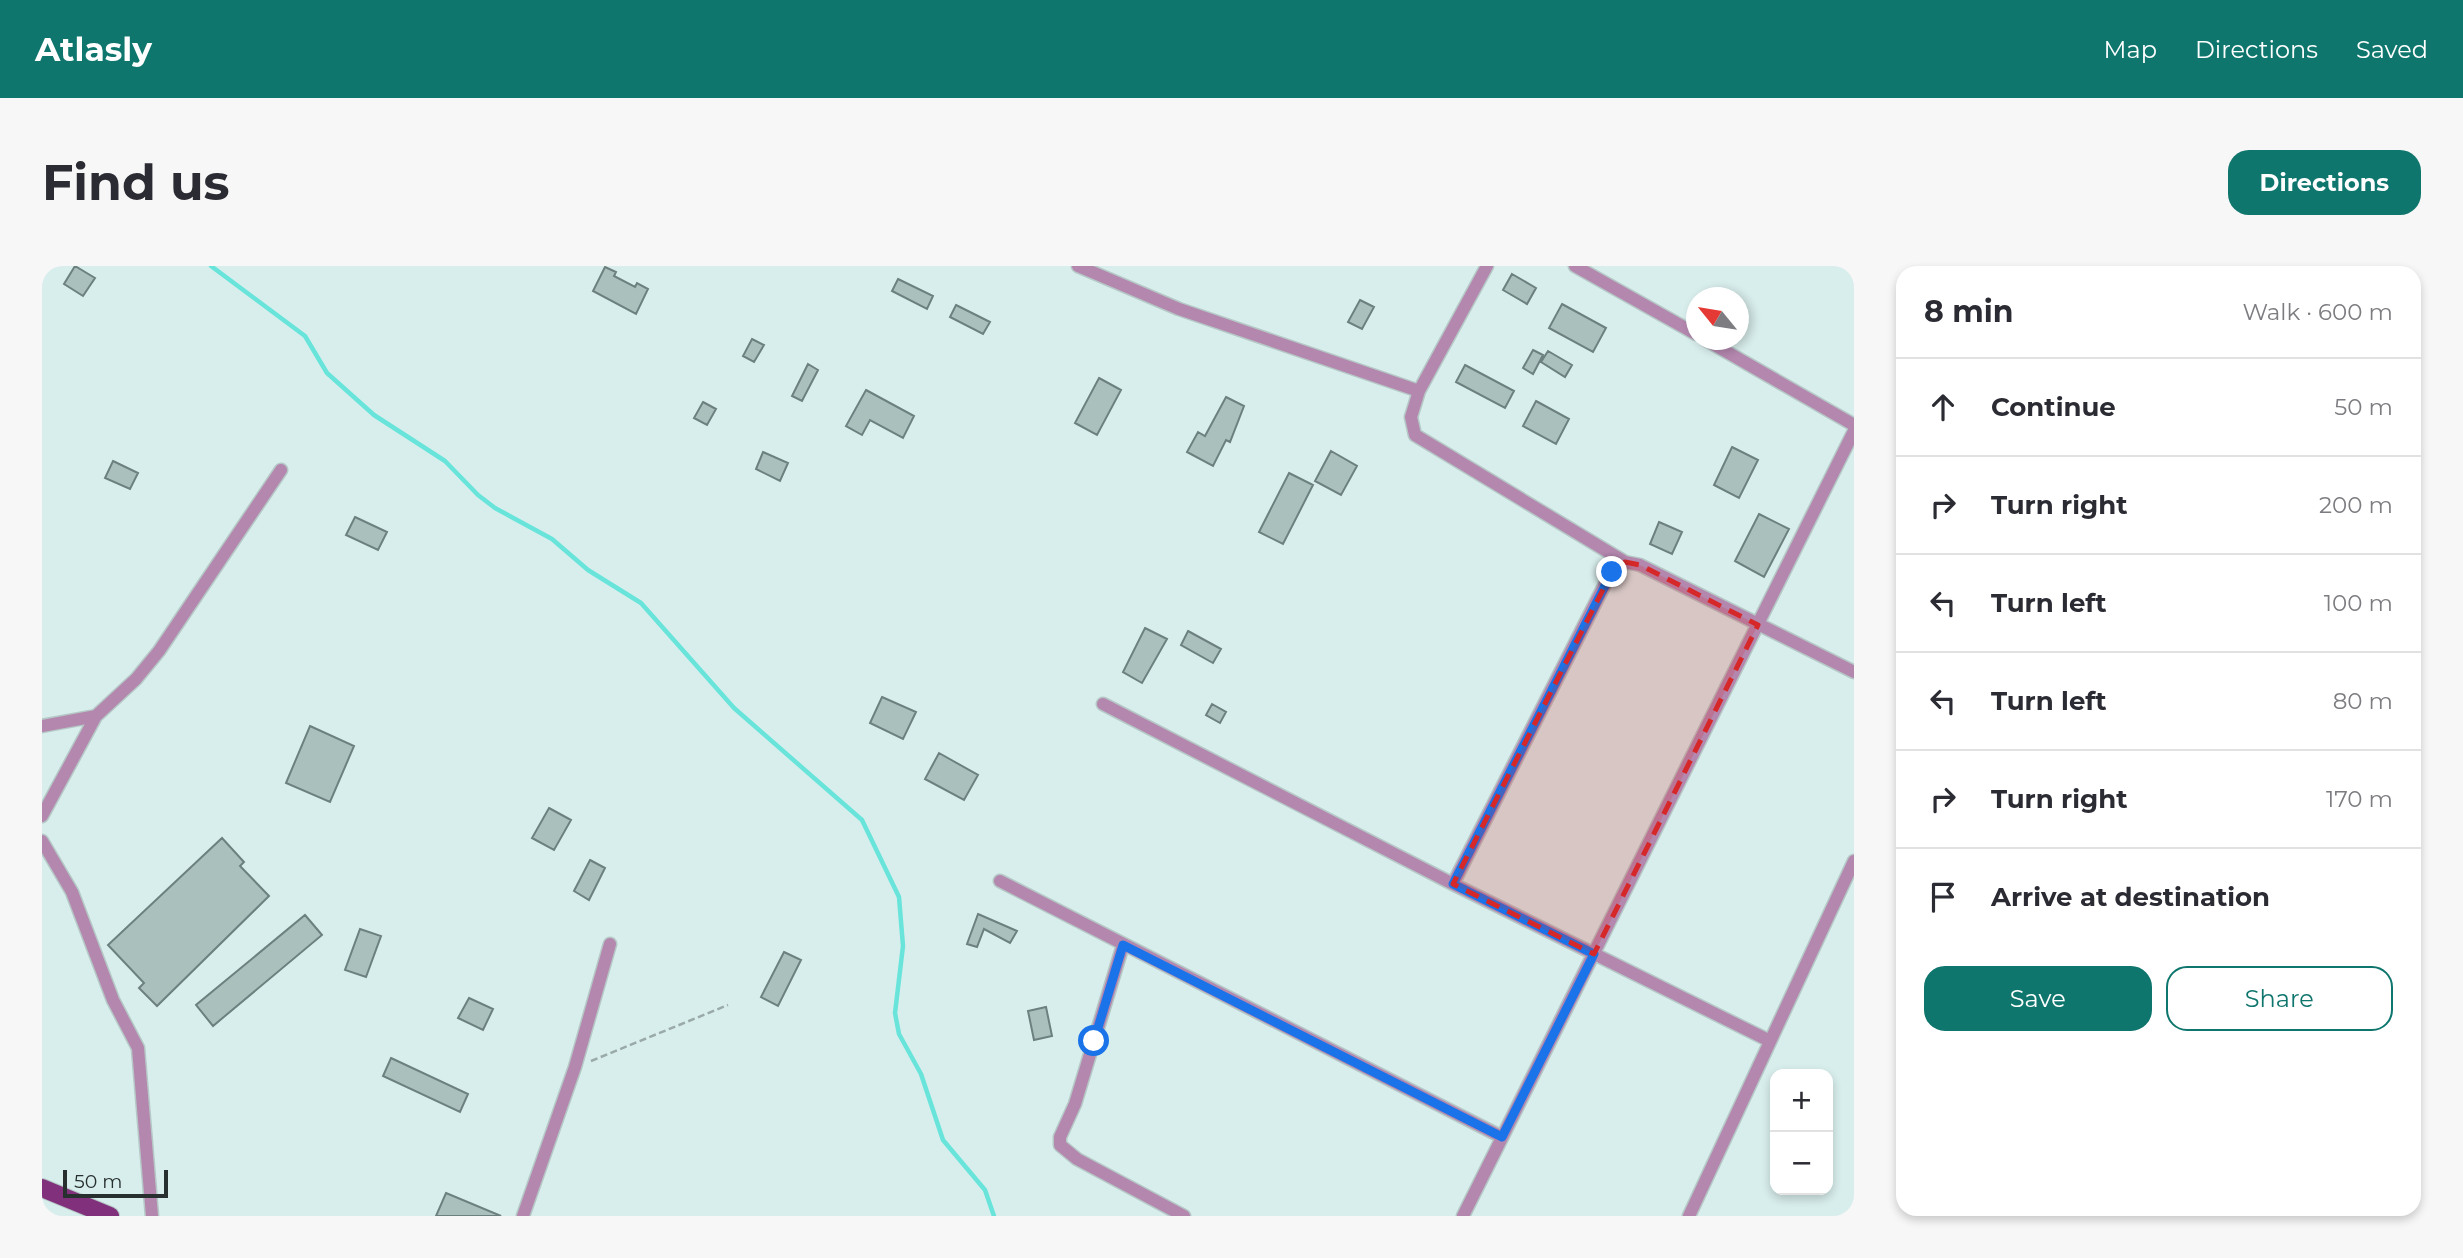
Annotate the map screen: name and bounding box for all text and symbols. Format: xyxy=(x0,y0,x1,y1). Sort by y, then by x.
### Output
text: Atlasly xyxy=(35,29,152,69)
text: Map xyxy=(2104,35,2157,64)
text: Directions xyxy=(2195,35,2318,64)
text: Saved xyxy=(2356,35,2428,64)
button: Directions xyxy=(2228,150,2421,215)
text: Find us xyxy=(42,153,230,212)
north arrow xyxy=(1686,287,1749,350)
text: 8 min xyxy=(1924,293,2014,330)
text: Walk · 600 m xyxy=(2242,298,2393,326)
icon: ahead xyxy=(1924,388,1962,426)
text: Continue xyxy=(1991,391,2116,423)
text: 50 m xyxy=(2334,393,2393,421)
icon: right xyxy=(1924,486,1962,524)
text: Turn right xyxy=(1991,489,2127,521)
text: 200 m xyxy=(2319,491,2393,519)
route end xyxy=(1596,556,1627,587)
icon: left xyxy=(1924,584,1962,622)
text: Turn left xyxy=(1991,587,2107,619)
text: 100 m xyxy=(2324,589,2393,617)
icon: left xyxy=(1924,682,1962,720)
text: Turn left xyxy=(1991,685,2107,717)
text: 80 m xyxy=(2333,687,2393,715)
icon: right xyxy=(1924,780,1962,818)
text: Turn right xyxy=(1991,783,2127,815)
text: 170 m xyxy=(2326,785,2393,813)
icon: arrive xyxy=(1924,878,1962,916)
text: Arrive at destination xyxy=(1991,881,2270,913)
button: Save xyxy=(1924,966,2152,1031)
button: Share xyxy=(2166,966,2393,1031)
route start xyxy=(1078,1025,1109,1056)
map controls xyxy=(1770,1069,1833,1195)
button: + xyxy=(1770,1069,1833,1132)
button: − xyxy=(1770,1132,1833,1195)
scale bar xyxy=(63,1167,168,1199)
text: 50 m xyxy=(74,1170,122,1193)

